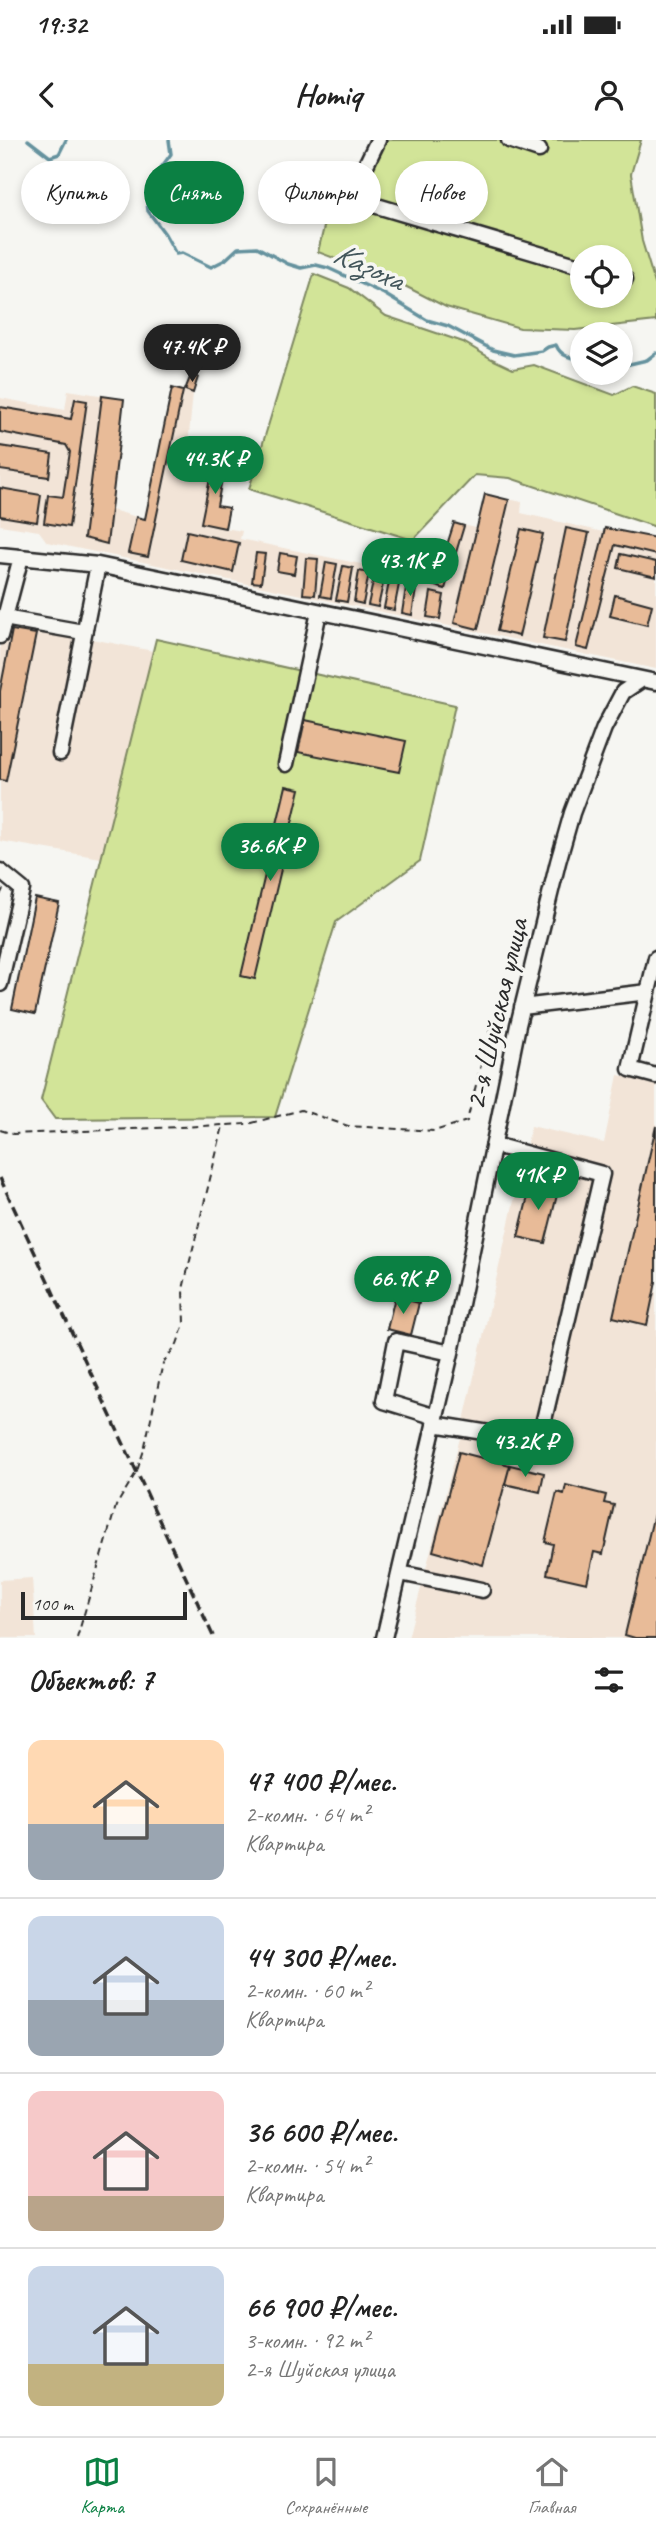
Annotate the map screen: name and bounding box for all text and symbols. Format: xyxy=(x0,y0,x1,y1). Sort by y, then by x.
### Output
text: 19:32 xyxy=(35,8,87,41)
text: Homiq xyxy=(295,74,361,115)
icon: back xyxy=(28,76,66,114)
icon: person xyxy=(590,76,628,114)
chip: Купить xyxy=(21,161,130,224)
chip: Снять xyxy=(144,161,244,224)
chip: Фильтры xyxy=(258,161,381,224)
chip: Новое xyxy=(395,161,488,224)
water label: Казоха xyxy=(327,232,414,302)
map controls xyxy=(570,245,633,385)
button: locate xyxy=(570,245,633,308)
button: layers xyxy=(570,322,633,385)
pin: 47.4K ₽ xyxy=(127,324,257,384)
text: 47.4K ₽ xyxy=(160,332,224,361)
pin: 44.3K ₽ xyxy=(150,436,280,496)
text: 44.3K ₽ xyxy=(183,444,247,473)
pin: 43.1K ₽ xyxy=(345,538,475,598)
text: 43.1K ₽ xyxy=(378,546,442,575)
pin: 36.6K ₽ xyxy=(205,824,335,883)
text: 36.6K ₽ xyxy=(237,831,303,860)
street label: 2-я Шуйская улица xyxy=(456,913,537,1113)
pin: 41K ₽ xyxy=(489,1152,587,1212)
text: 41K ₽ xyxy=(513,1160,563,1189)
pin: 66.9K ₽ xyxy=(338,1256,468,1316)
text: 66.9K ₽ xyxy=(370,1264,436,1293)
pin: 43.2K ₽ xyxy=(460,1420,590,1479)
text: 43.2K ₽ xyxy=(493,1427,557,1456)
scale bar xyxy=(21,1589,187,1621)
text: 100 m xyxy=(32,1592,73,1616)
text: Объектов: 7 xyxy=(28,1661,153,1699)
icon: filters xyxy=(590,1661,628,1699)
text: 47 400 ₽/мес. xyxy=(245,1762,396,1800)
icon: home xyxy=(84,1768,168,1852)
text: 2-комн. · 64 m² xyxy=(245,1800,369,1829)
text: Квартира xyxy=(245,1829,323,1858)
text: 44 300 ₽/мес. xyxy=(245,1938,396,1976)
icon: home xyxy=(84,1944,168,2028)
text: 2-комн. · 60 m² xyxy=(245,1976,369,2005)
text: Квартира xyxy=(245,2005,323,2034)
text: 36 600 ₽/мес. xyxy=(245,2113,397,2151)
icon: home xyxy=(84,2119,168,2203)
text: 2-комн. · 54 m² xyxy=(245,2151,369,2180)
text: Квартира xyxy=(245,2180,323,2209)
text: 66 900 ₽/мес. xyxy=(245,2288,397,2326)
icon: home xyxy=(84,2294,168,2378)
text: 3-комн. · 92 m² xyxy=(245,2326,369,2355)
text: 2-я Шуйская улица xyxy=(245,2355,395,2384)
tab: Карта xyxy=(80,2453,124,2519)
tab: Сохранённые xyxy=(285,2453,367,2519)
tab: Главная xyxy=(528,2453,576,2519)

